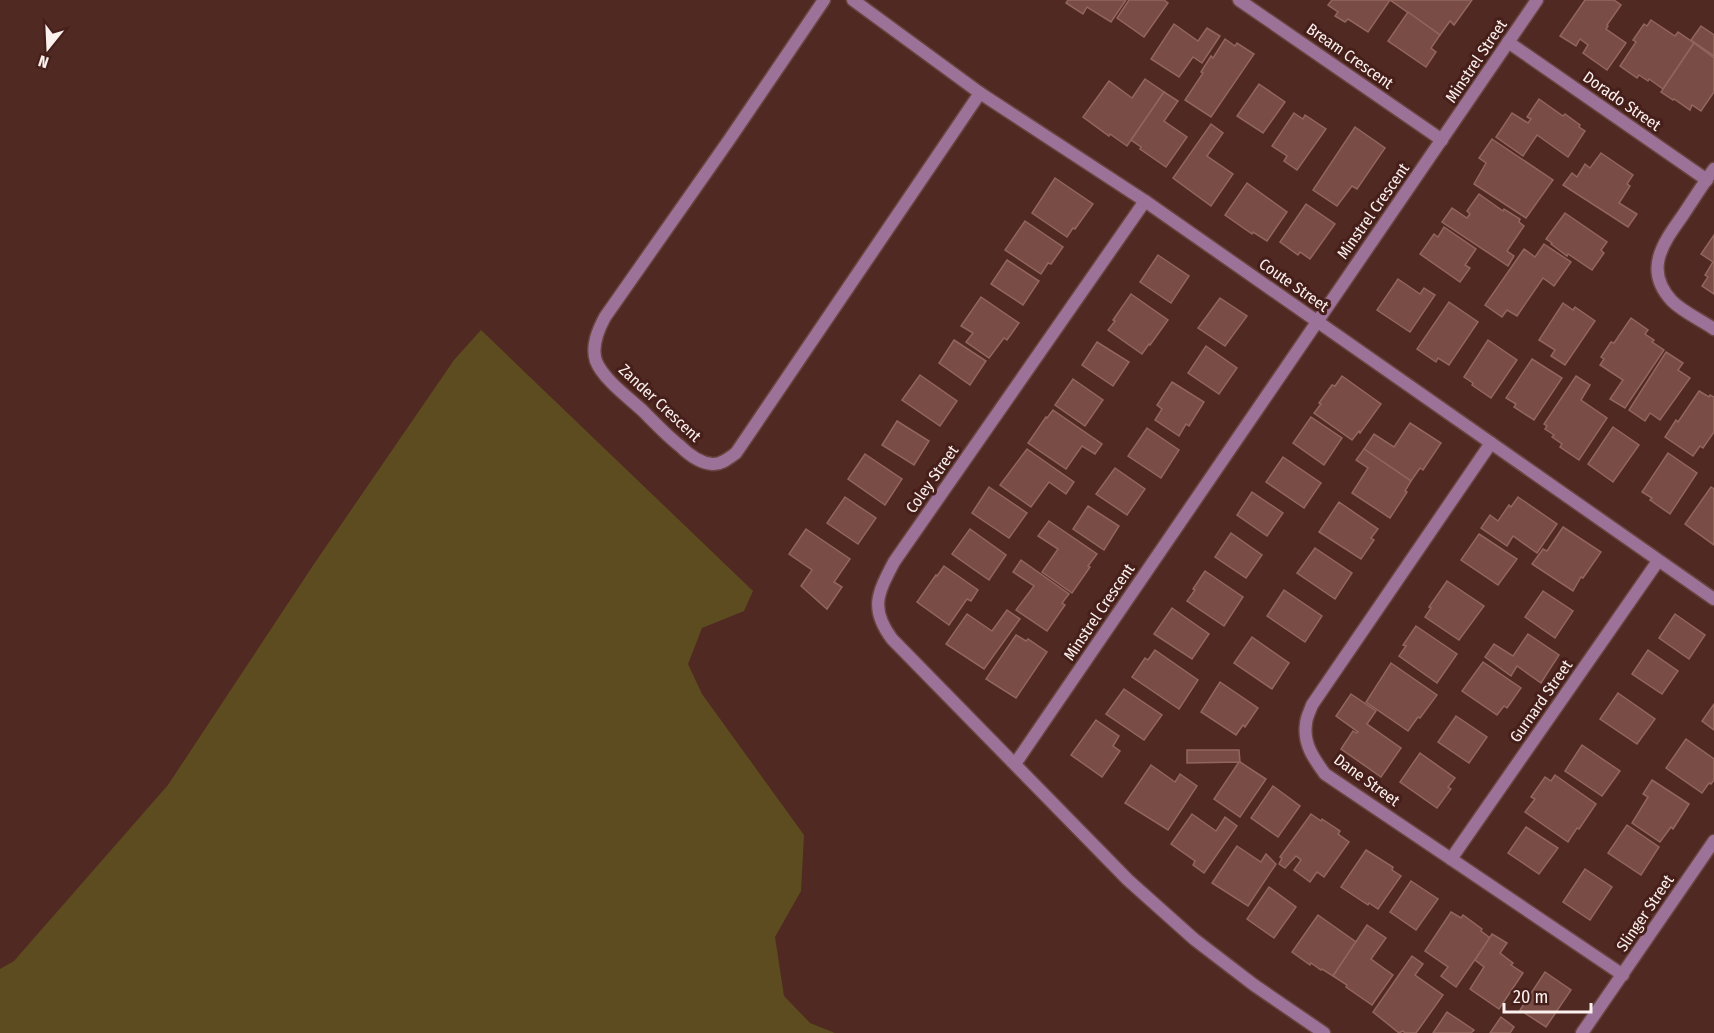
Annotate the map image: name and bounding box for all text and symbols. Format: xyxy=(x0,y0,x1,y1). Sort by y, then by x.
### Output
street label: Minstrel Street xyxy=(1441,15,1511,106)
north arrow xyxy=(18,18,78,78)
street label: Bream Crescent xyxy=(1303,19,1398,93)
text: N xyxy=(36,51,51,72)
street label: Dorado Street xyxy=(1579,67,1665,135)
street label: Minstrel Crescent xyxy=(1333,159,1414,263)
street label: Coute Street xyxy=(1256,254,1333,316)
street label: Zander Crescent xyxy=(615,360,706,446)
street label: Coley Street xyxy=(902,441,963,517)
street label: Minstrel Crescent xyxy=(1060,559,1139,664)
street label: Gurnard Street xyxy=(1506,656,1577,746)
street label: Dane Street xyxy=(1331,750,1404,811)
street label: Slinger Street xyxy=(1612,870,1678,955)
scale bar xyxy=(1504,976,1591,1014)
text: 20 m xyxy=(1513,986,1548,1008)

